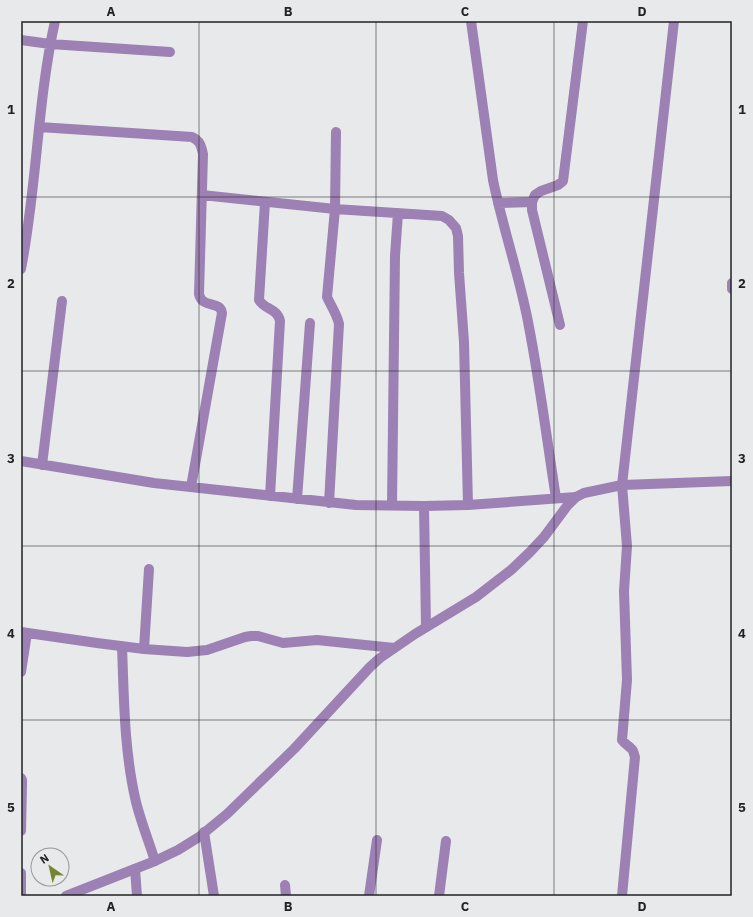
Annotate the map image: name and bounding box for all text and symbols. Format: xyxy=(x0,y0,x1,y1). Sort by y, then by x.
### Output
text: A xyxy=(107,3,116,20)
text: B xyxy=(284,3,293,20)
text: C xyxy=(461,3,470,20)
text: D xyxy=(637,3,647,20)
text: 1 xyxy=(7,101,15,118)
text: 1 xyxy=(738,101,746,118)
text: 2 xyxy=(7,275,15,292)
text: 2 xyxy=(738,275,746,292)
text: 3 xyxy=(7,450,15,467)
text: 3 xyxy=(738,450,746,467)
text: 4 xyxy=(7,625,15,642)
text: 4 xyxy=(738,625,746,642)
text: 5 xyxy=(7,799,15,816)
text: 5 xyxy=(738,799,746,816)
north arrow xyxy=(30,847,70,887)
text: N xyxy=(37,851,52,867)
text: A xyxy=(107,898,116,915)
text: B xyxy=(284,898,293,915)
text: C xyxy=(461,898,470,915)
text: D xyxy=(637,898,647,915)

